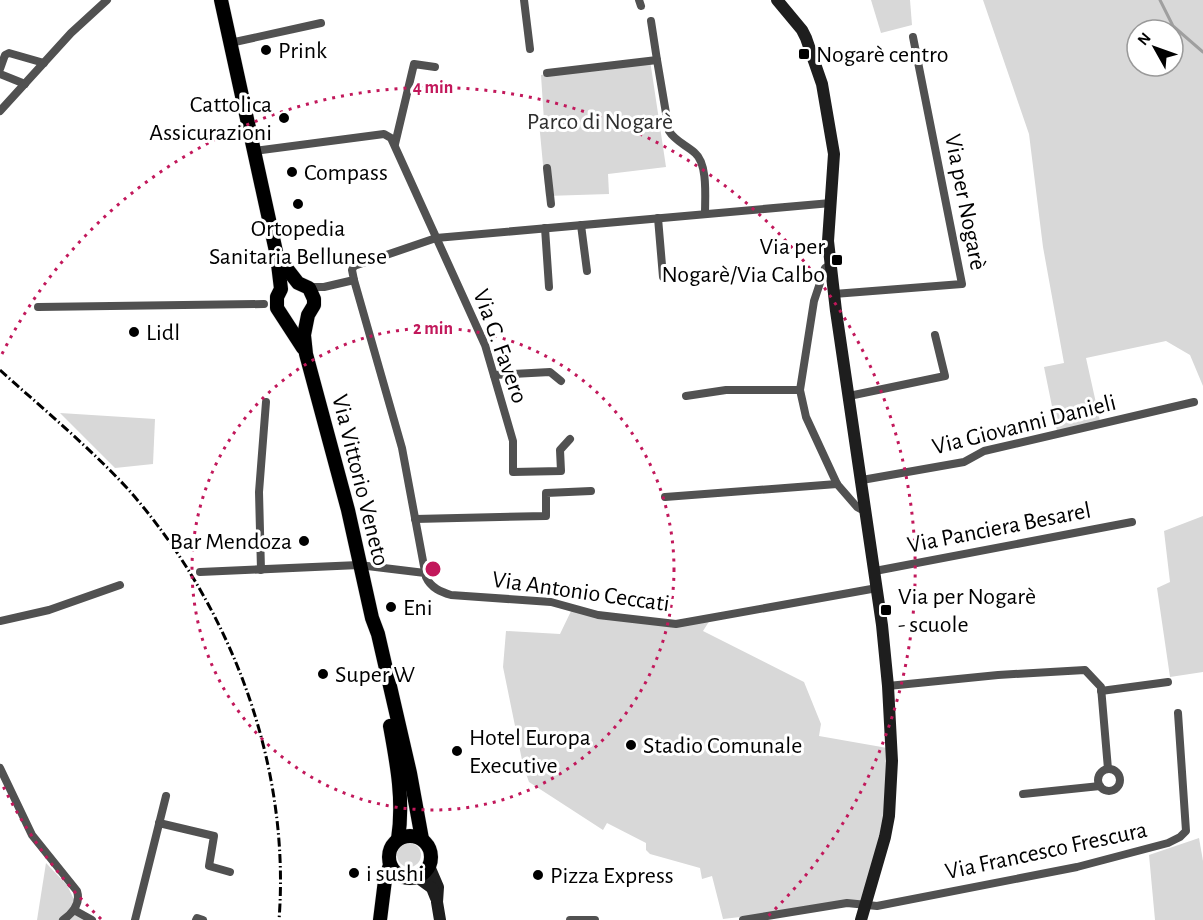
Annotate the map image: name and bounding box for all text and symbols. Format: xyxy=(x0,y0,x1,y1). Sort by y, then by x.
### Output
north arrow xyxy=(1125,18,1185,78)
text: N xyxy=(1135,30,1154,48)
place label: Prink xyxy=(278,39,327,63)
marker: Prink xyxy=(259,43,273,57)
place label: Nogarè centro xyxy=(816,43,949,67)
marker: Nogarè centro xyxy=(797,47,811,61)
text: 4 min xyxy=(413,79,453,97)
place label: Cattolica Assicurazioni xyxy=(149,93,272,145)
park label: Parco di Nogarè xyxy=(527,110,673,134)
marker: Cattolica Assicurazioni xyxy=(277,111,291,125)
street label: Via per Nogarè xyxy=(940,132,990,272)
place label: Compass xyxy=(304,161,388,185)
marker: Compass xyxy=(285,165,299,179)
marker: Ortopedia Sanitaria Bellunese xyxy=(291,197,305,211)
place label: Ortopedia Sanitaria Bellunese xyxy=(209,217,387,269)
place label: Via per Nogarè/Via Calbo xyxy=(661,235,825,287)
marker: Via per Nogarè/Via Calbo xyxy=(830,253,844,267)
street label: Via G. Favero xyxy=(468,286,532,406)
text: 2 min xyxy=(413,320,453,338)
place label: Lidl xyxy=(146,321,180,345)
marker: Lidl xyxy=(127,325,141,339)
street label: Via Giovanni Danieli xyxy=(930,391,1119,459)
street label: Via Vittorio Veneto xyxy=(327,392,393,568)
street label: Via Panciera Besarel xyxy=(905,498,1093,558)
place label: Bar Mendoza xyxy=(170,530,292,554)
marker: Bar Mendoza xyxy=(297,534,311,548)
centre of rings xyxy=(423,559,443,579)
street label: Via Antonio Ceccati xyxy=(491,568,671,616)
place label: Via per Nogarè - scuole xyxy=(898,585,1036,637)
place label: Eni xyxy=(403,596,433,620)
marker: Eni xyxy=(384,600,398,614)
marker: Via per Nogarè - scuole xyxy=(879,603,893,617)
place label: Super W xyxy=(335,663,416,687)
marker: Super W xyxy=(316,667,330,681)
place label: Hotel Europa Executive xyxy=(469,726,591,778)
place label: Stadio Comunale xyxy=(643,734,802,758)
marker: Stadio Comunale xyxy=(624,738,638,752)
marker: Hotel Europa Executive xyxy=(450,744,464,758)
street label: Via Francesco Frescura xyxy=(943,818,1149,884)
place label: i sushi xyxy=(366,862,424,886)
place label: Pizza Express xyxy=(550,864,674,888)
marker: i sushi xyxy=(347,866,361,880)
marker: Pizza Express xyxy=(531,868,545,882)

